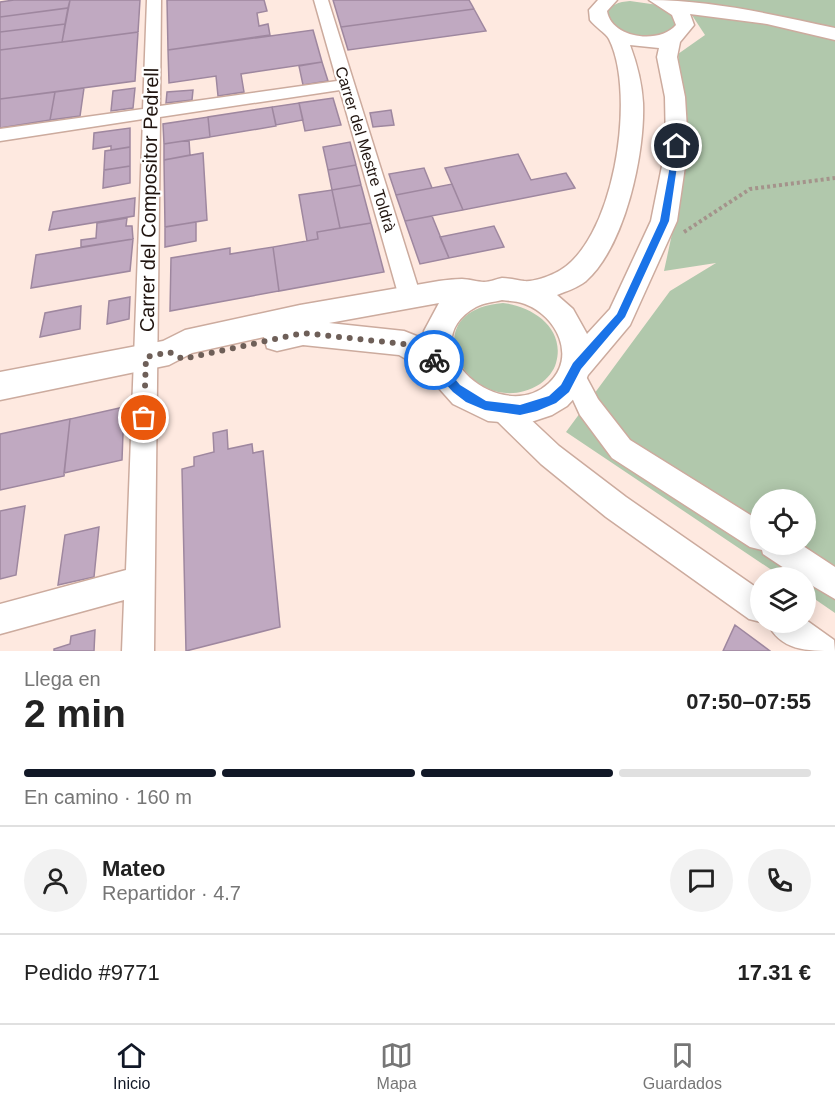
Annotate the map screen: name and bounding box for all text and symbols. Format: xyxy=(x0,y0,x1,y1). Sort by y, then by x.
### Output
street label: Carrer del Mestre Toldrà xyxy=(332,64,399,234)
street label: Carrer del Compositor Pedrell xyxy=(136,68,162,332)
pin xyxy=(651,120,702,171)
icon: home xyxy=(660,129,693,162)
courier xyxy=(404,330,464,390)
icon: bike xyxy=(418,344,451,377)
pin xyxy=(118,392,169,443)
icon: bag xyxy=(127,401,160,434)
map controls xyxy=(750,489,816,633)
button: locate xyxy=(750,489,816,555)
button: layers xyxy=(750,567,816,633)
text: Llega en xyxy=(24,668,101,690)
text: 07:50–07:55 xyxy=(686,689,811,714)
text: 2 min xyxy=(24,692,126,735)
text: En camino · 160 m xyxy=(24,786,192,808)
button: person xyxy=(24,849,87,912)
button: chat xyxy=(670,849,733,912)
button: phone xyxy=(748,849,811,912)
text: Mateo xyxy=(102,856,166,881)
text: Repartidor · 4.7 xyxy=(102,882,241,904)
text: Pedido #9771 xyxy=(24,960,160,985)
text: 17.31 € xyxy=(738,960,811,985)
tab: Inicio xyxy=(113,1039,150,1093)
tab: Mapa xyxy=(377,1039,417,1093)
tab: Guardados xyxy=(643,1039,722,1093)

